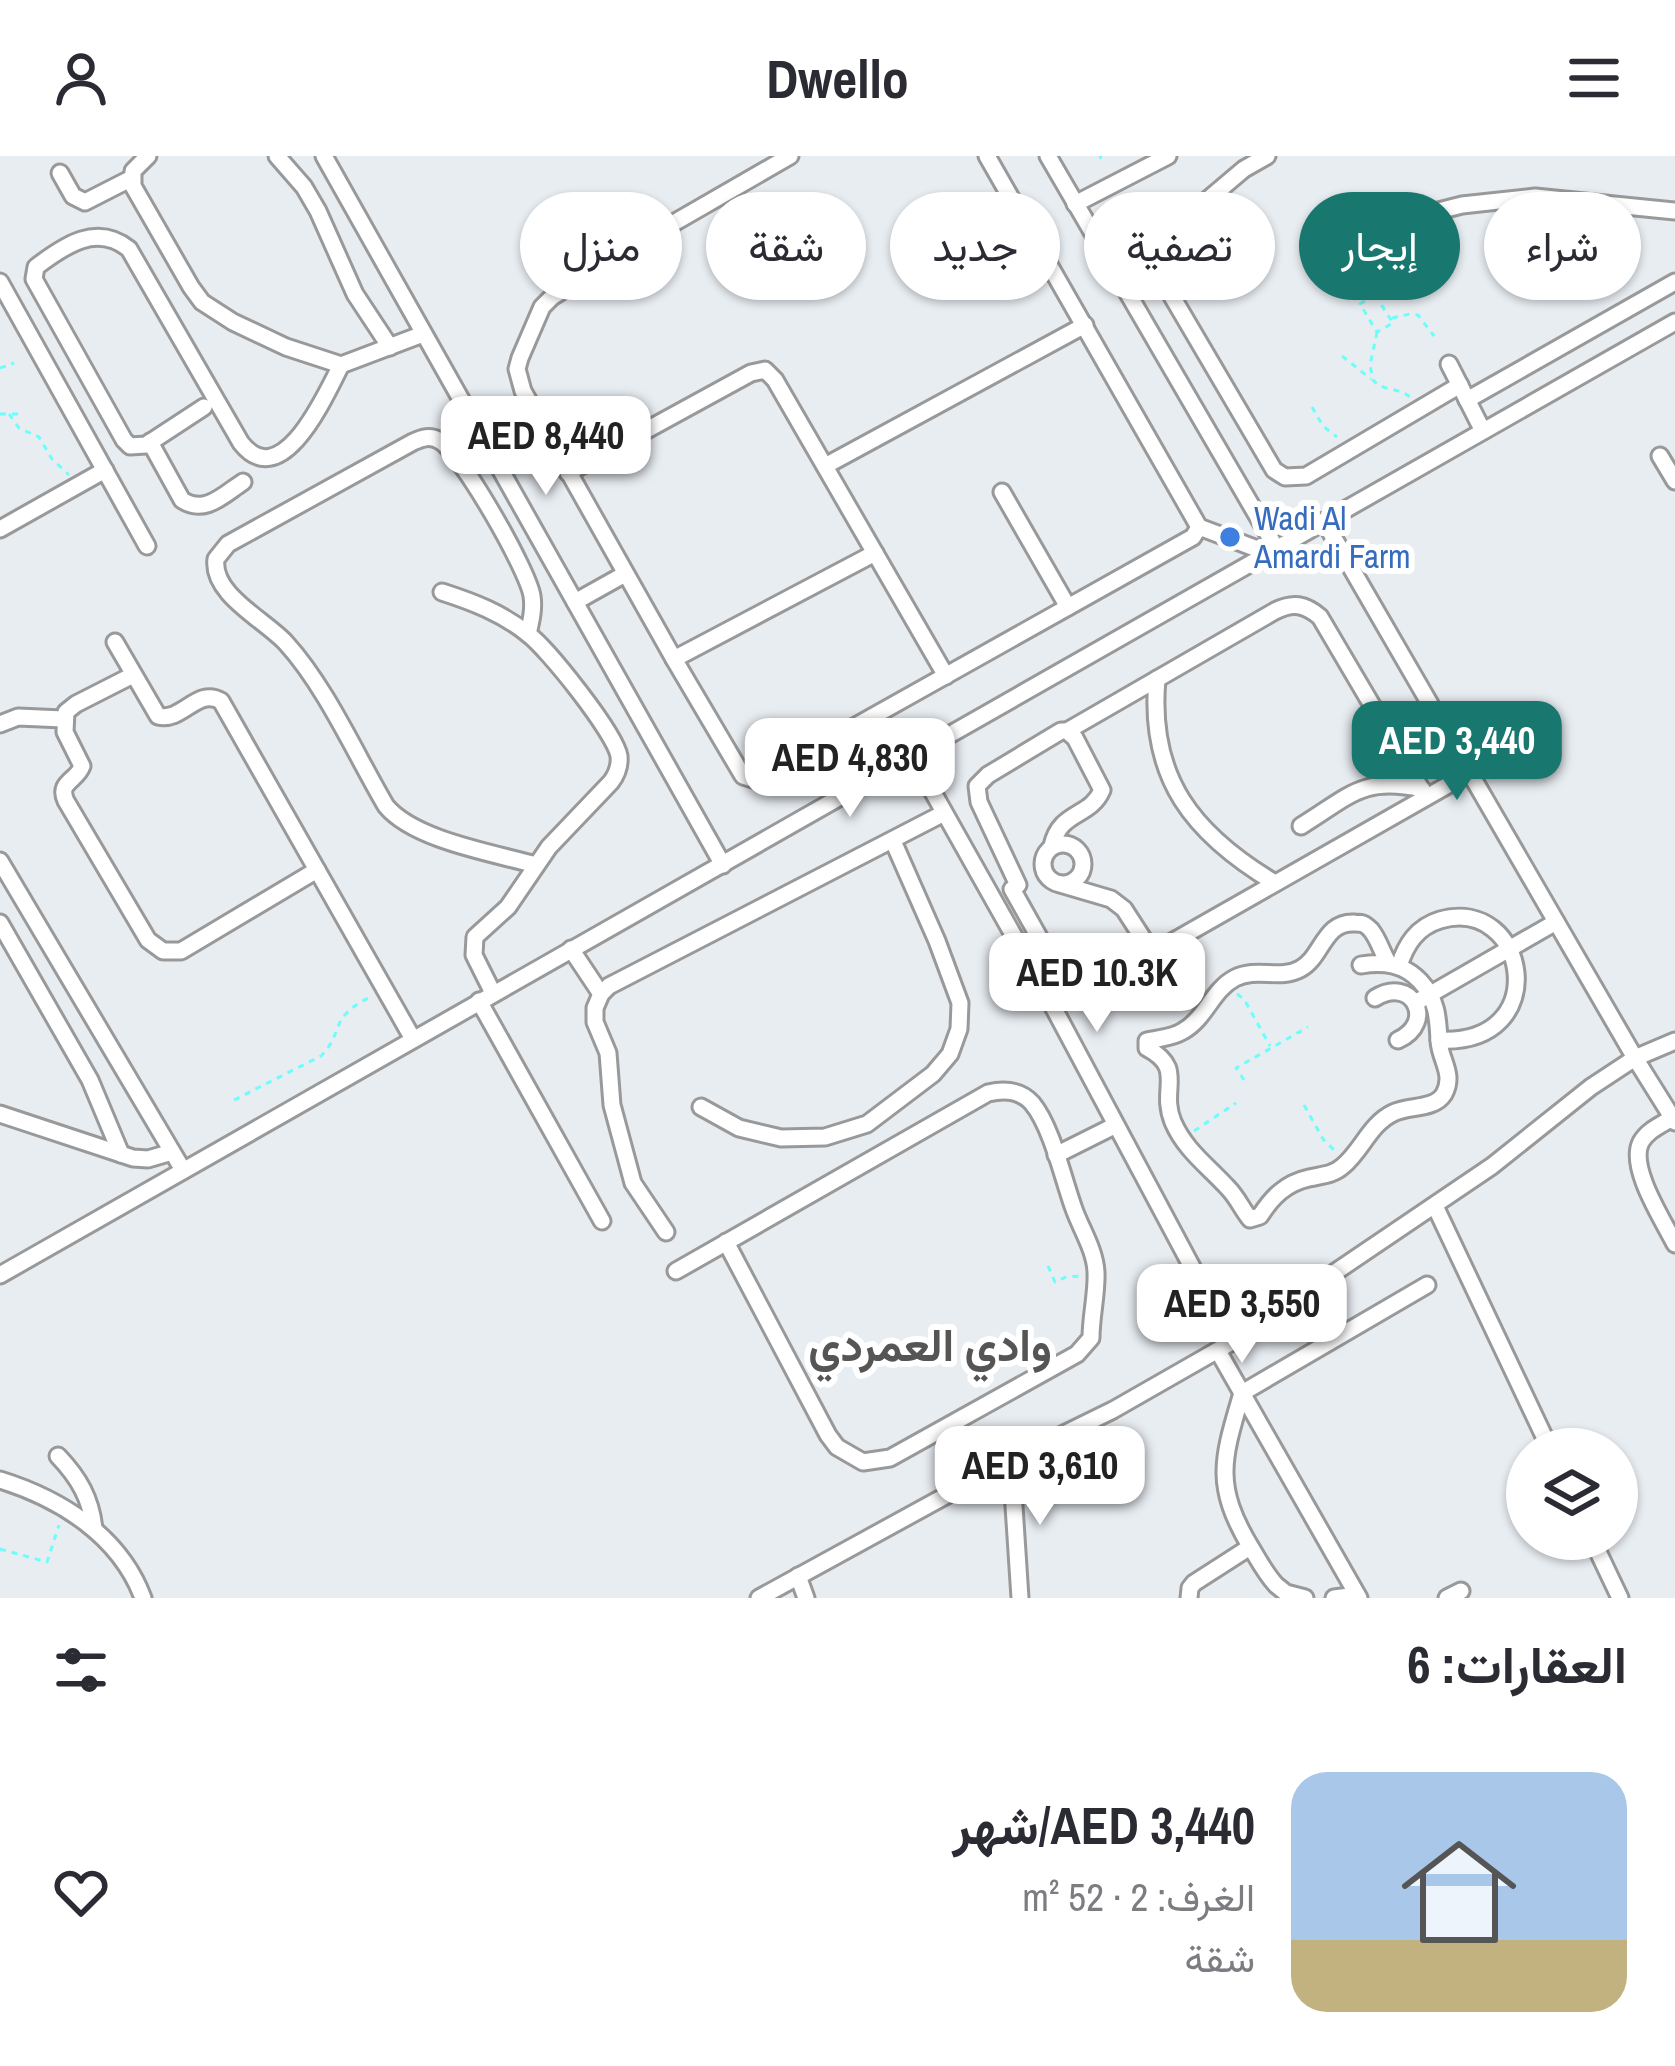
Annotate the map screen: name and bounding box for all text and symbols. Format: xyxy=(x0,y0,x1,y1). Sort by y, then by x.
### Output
text: Dwello xyxy=(766,42,909,115)
icon: person xyxy=(48,45,114,111)
icon: menu xyxy=(1561,45,1627,111)
chip: منزل xyxy=(520,192,682,300)
chip: شقة xyxy=(706,192,866,300)
chip: جديد xyxy=(890,192,1060,300)
chip: تصفية xyxy=(1084,192,1275,300)
chip: إيجار xyxy=(1299,192,1460,300)
chip: شراء xyxy=(1484,192,1641,300)
pin: AED 8,440 xyxy=(409,396,683,498)
text: AED 8,440 xyxy=(468,409,624,461)
place label: Wadi Al Amardi Farm xyxy=(1253,496,1411,578)
marker: Wadi Al Amardi Farm xyxy=(1217,524,1243,550)
pin: AED 3,440 xyxy=(1320,701,1594,803)
text: AED 3,440 xyxy=(1379,714,1535,766)
pin: AED 4,830 xyxy=(713,718,987,820)
text: AED 4,830 xyxy=(772,731,928,783)
pin: AED 10.3K xyxy=(960,933,1234,1035)
text: AED 10.3K xyxy=(1016,946,1178,998)
pin: AED 3,550 xyxy=(1105,1264,1379,1366)
text: AED 3,550 xyxy=(1164,1277,1320,1329)
district label: وادي العمردي xyxy=(808,1314,1052,1382)
pin: AED 3,610 xyxy=(903,1426,1177,1528)
map controls xyxy=(1506,1428,1638,1560)
button: layers xyxy=(1506,1428,1638,1560)
text: AED 3,610 xyxy=(962,1439,1118,1491)
text: العقارات: 6 xyxy=(1407,1630,1627,1699)
icon: filters xyxy=(48,1637,114,1703)
text: AED 3,440/شهر xyxy=(952,1791,1255,1860)
icon: home xyxy=(1387,1820,1531,1964)
icon: heart xyxy=(48,1859,114,1925)
text: الغرف: 2 · 52 m² xyxy=(1022,1871,1255,1923)
text: شقة xyxy=(1185,1932,1255,1984)

